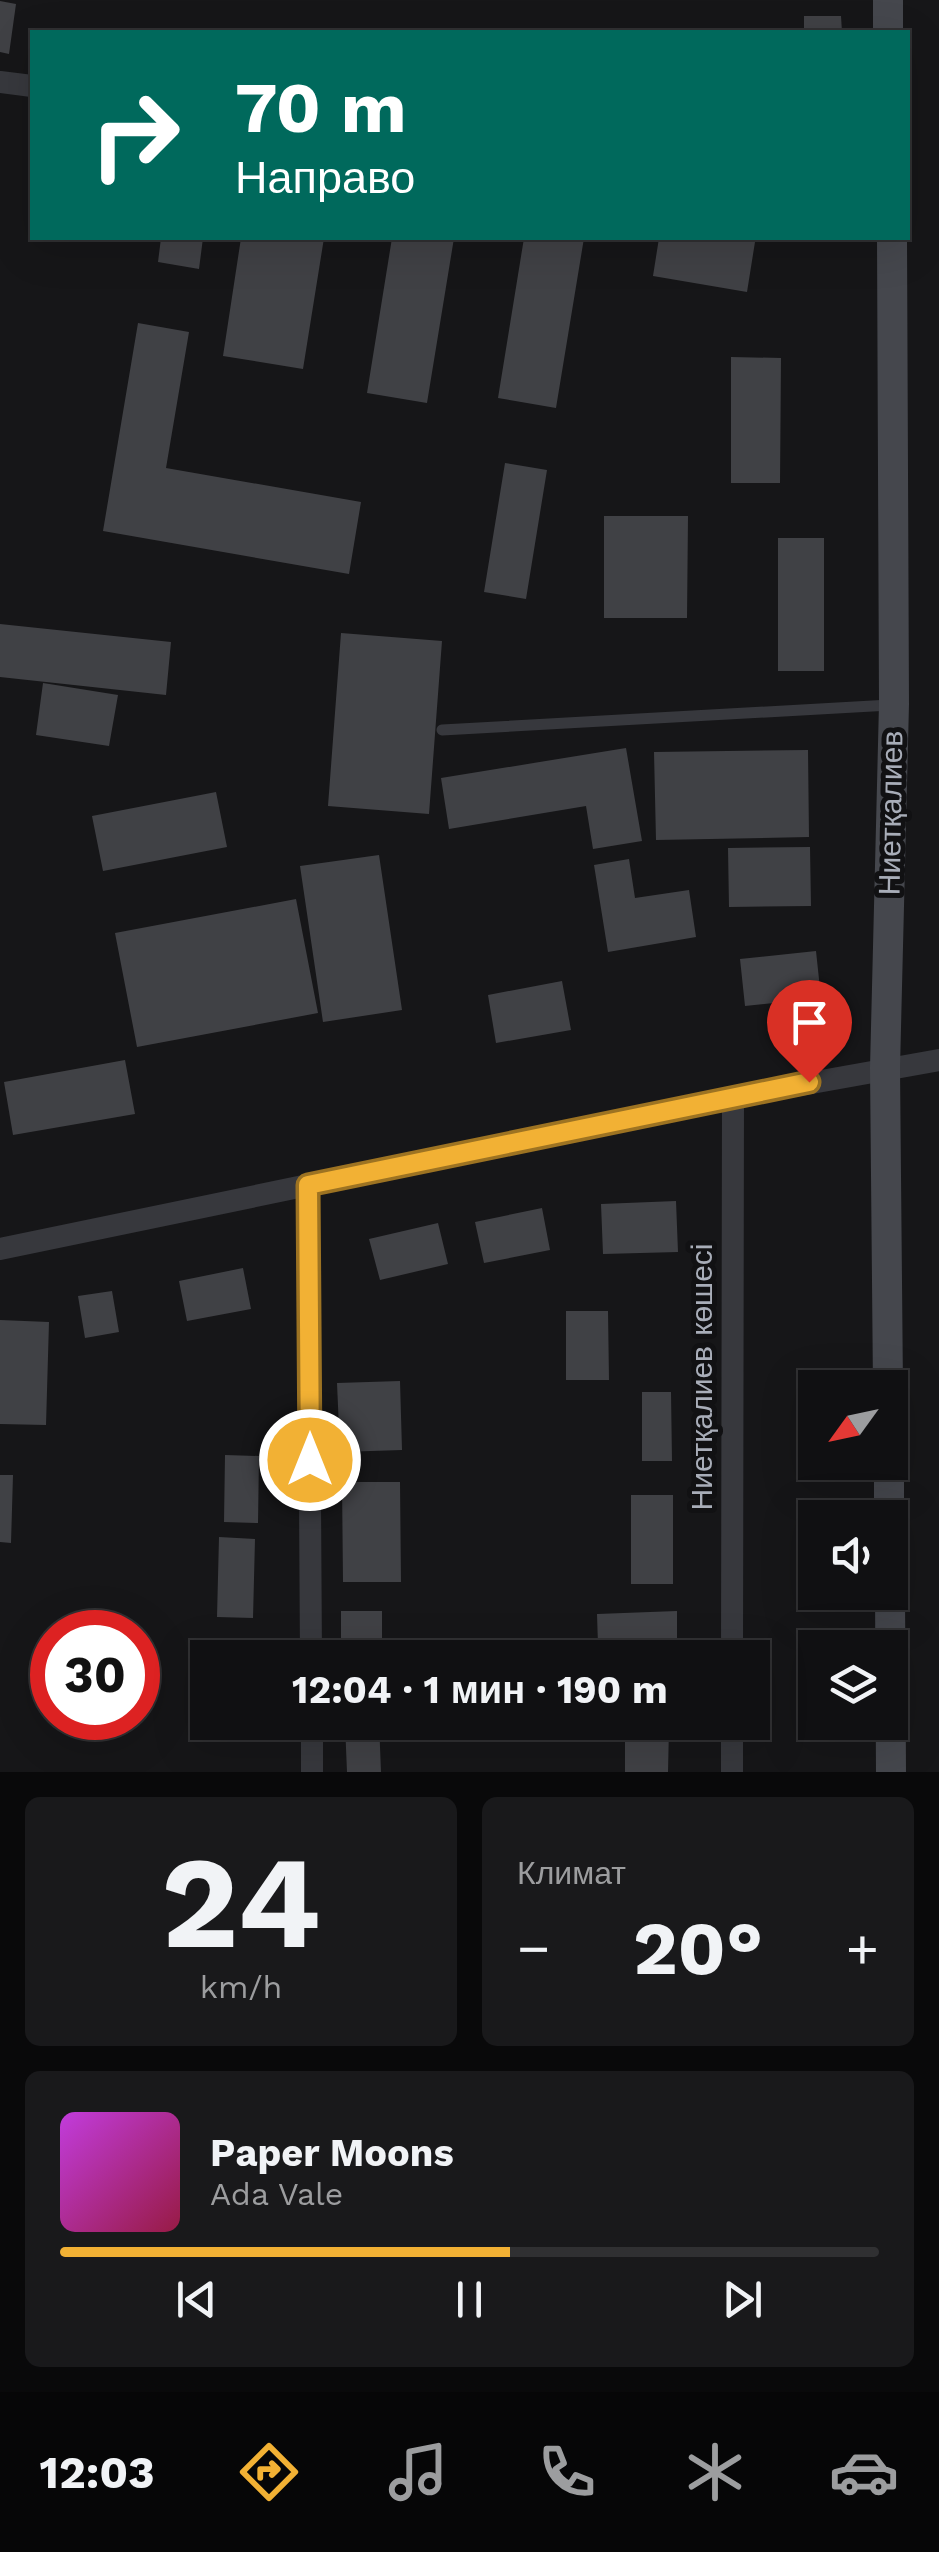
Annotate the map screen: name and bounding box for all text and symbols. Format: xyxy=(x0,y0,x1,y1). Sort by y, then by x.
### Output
text: 70 m xyxy=(235,67,407,149)
icon: right xyxy=(70,70,200,200)
text: Направо xyxy=(235,151,415,204)
street label: Ниетқалиев xyxy=(872,730,909,896)
pin xyxy=(767,980,852,1083)
icon: arrive xyxy=(782,995,837,1050)
street label: Ниетқалиев көшесі xyxy=(684,1243,719,1511)
north arrow xyxy=(798,1370,908,1480)
map controls xyxy=(798,1370,908,1740)
position arrow xyxy=(258,1408,362,1512)
button: sound xyxy=(798,1500,908,1610)
speed limit sign: 30 xyxy=(30,1610,160,1740)
button: layers xyxy=(798,1630,908,1740)
text: 12:04 · 1 мин · 190 m xyxy=(292,1668,668,1712)
text: 24 xyxy=(161,1826,321,1979)
text: Климат xyxy=(517,1854,626,1892)
text: 20° xyxy=(633,1904,763,1992)
text: − xyxy=(517,1916,550,1980)
text: + xyxy=(846,1916,879,1980)
text: km/h xyxy=(200,1968,282,2006)
text: Paper Moons xyxy=(210,2131,454,2175)
text: Ada Vale xyxy=(210,2175,343,2213)
icon: previous xyxy=(169,2272,224,2327)
icon: pause xyxy=(442,2272,497,2327)
icon: next xyxy=(715,2272,770,2327)
icon: directions xyxy=(234,2437,304,2507)
icon: music xyxy=(383,2437,453,2507)
icon: phone xyxy=(532,2437,602,2507)
icon: climate xyxy=(680,2437,750,2507)
icon: car xyxy=(829,2437,899,2507)
text: 12:03 xyxy=(39,2446,155,2499)

